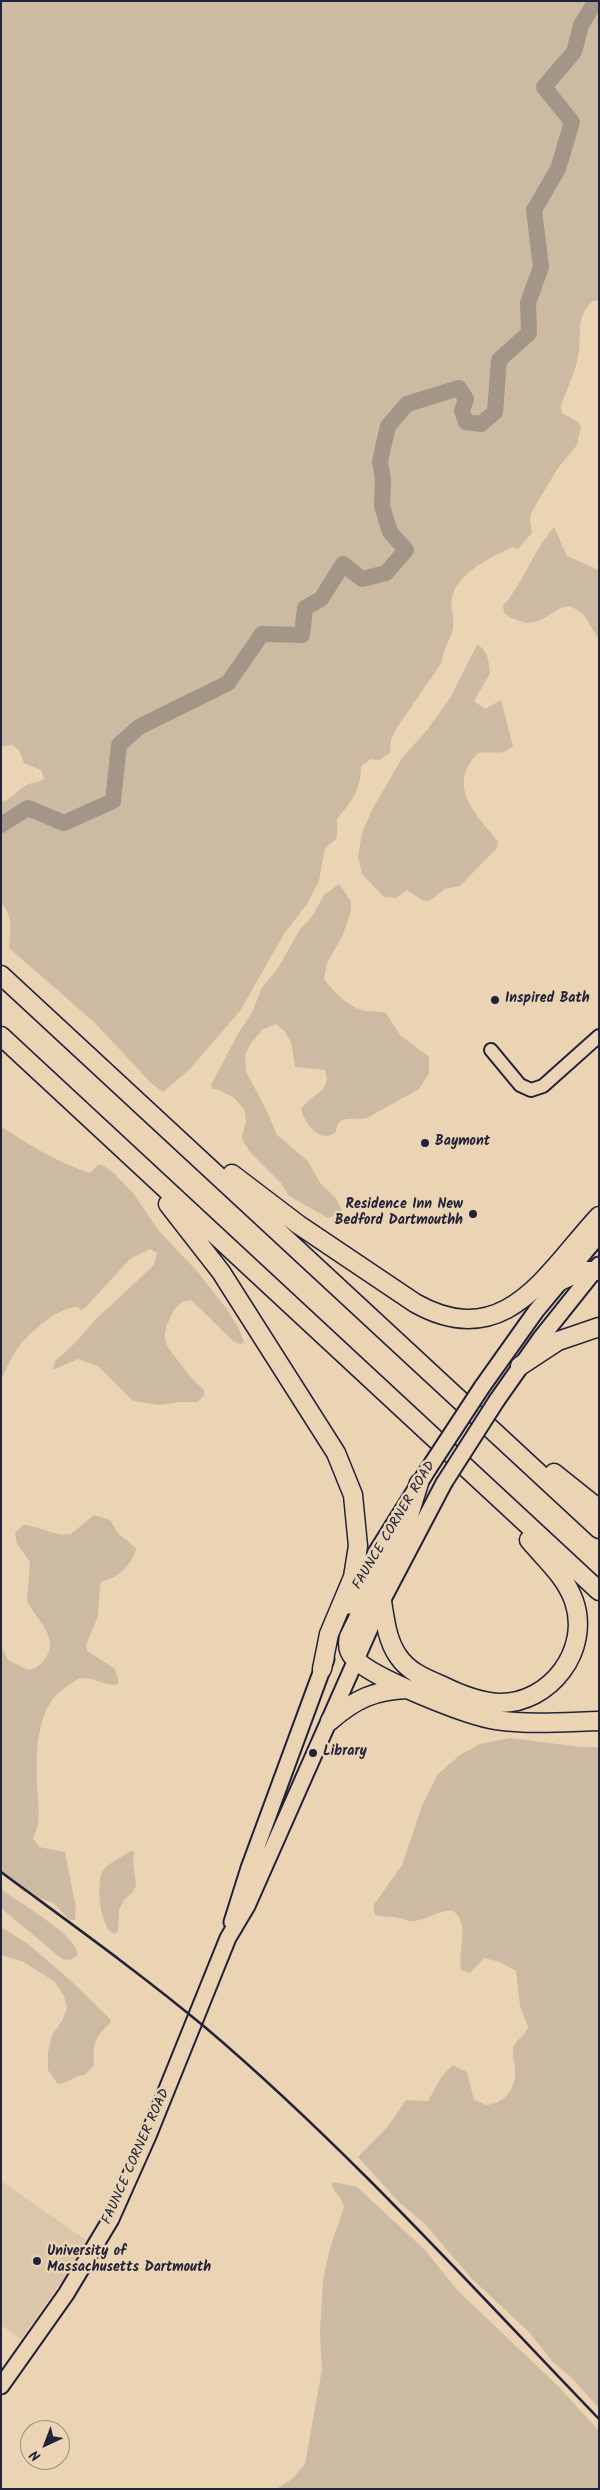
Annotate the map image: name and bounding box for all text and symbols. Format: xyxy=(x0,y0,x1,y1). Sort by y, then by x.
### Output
place label: Inspired Bath xyxy=(505,992,590,1008)
marker: Inspired Bath xyxy=(489,994,501,1006)
place label: Baymont xyxy=(435,1135,490,1151)
marker: Baymont xyxy=(419,1137,431,1149)
place label: Residence Inn New Bedford Dartmouthh xyxy=(335,1198,463,1230)
marker: Residence Inn New Bedford Dartmouthh xyxy=(467,1208,479,1220)
street label: FAUNCE CORNER ROAD xyxy=(350,1459,440,1593)
place label: Library xyxy=(323,1745,367,1761)
marker: Library xyxy=(307,1747,319,1759)
street label: FAUNCE CORNER ROAD xyxy=(99,2087,175,2227)
place label: University of Massachusetts Dartmouth xyxy=(47,2245,211,2278)
marker: University of Massachusetts Dartmouth xyxy=(31,2255,43,2267)
north arrow xyxy=(20,2420,70,2470)
text: N xyxy=(25,2444,46,2466)

